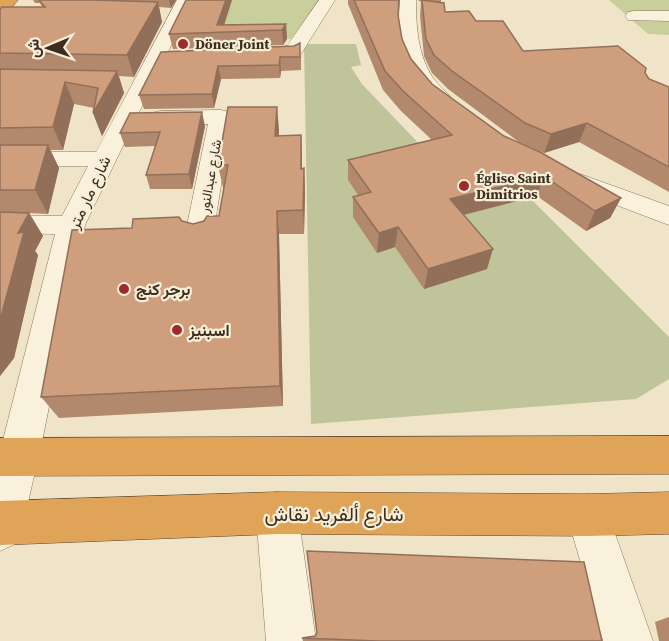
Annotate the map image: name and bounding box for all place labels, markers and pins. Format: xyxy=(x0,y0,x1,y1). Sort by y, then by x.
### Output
place label: Döner Joint xyxy=(195,34,270,54)
marker: Döner Joint xyxy=(176,37,190,51)
place label: Église Saint Dimitrios xyxy=(476,168,551,204)
marker: Église Saint Dimitrios xyxy=(457,179,471,193)
place label: برجر كنج xyxy=(136,278,191,301)
marker: برجر كنج xyxy=(117,282,131,296)
place label: اسبنيز xyxy=(188,319,230,341)
marker: اسبنيز xyxy=(170,323,184,337)

